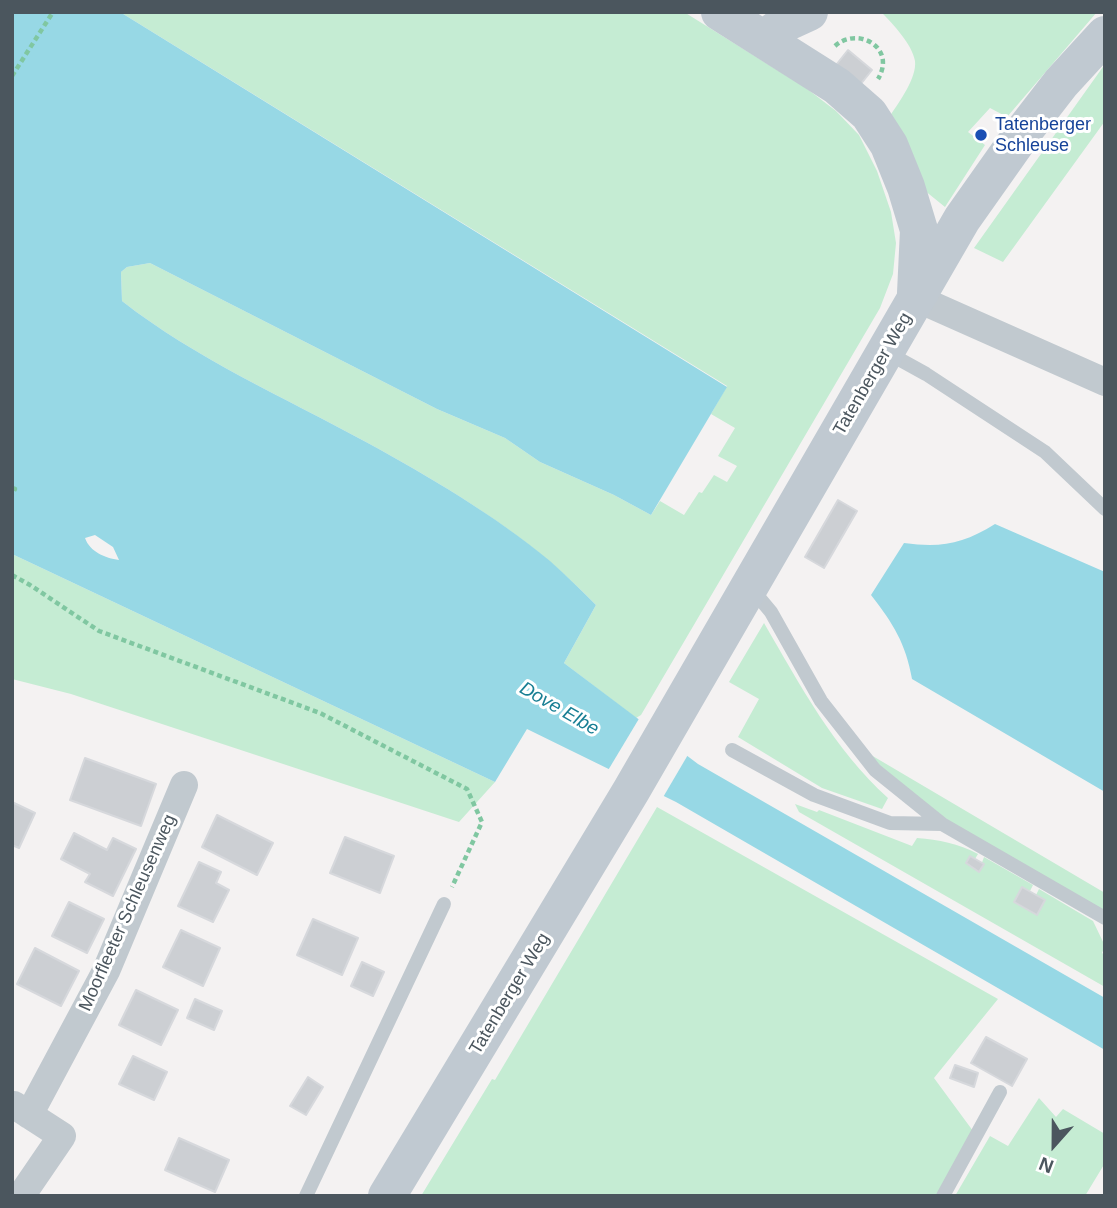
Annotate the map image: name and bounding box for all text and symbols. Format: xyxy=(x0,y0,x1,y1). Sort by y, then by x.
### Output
place label: Tatenberger Schleuse xyxy=(995,114,1091,156)
marker: Tatenberger Schleuse xyxy=(973,127,989,143)
street label: Tatenberger Weg xyxy=(829,309,917,439)
water label: Dove Elbe xyxy=(515,677,603,741)
street label: Moorfleeter Schleusenweg xyxy=(75,811,181,1015)
street label: Tatenberger Weg xyxy=(465,929,555,1059)
north arrow xyxy=(1019,1110,1089,1180)
text: N xyxy=(1036,1153,1056,1177)

